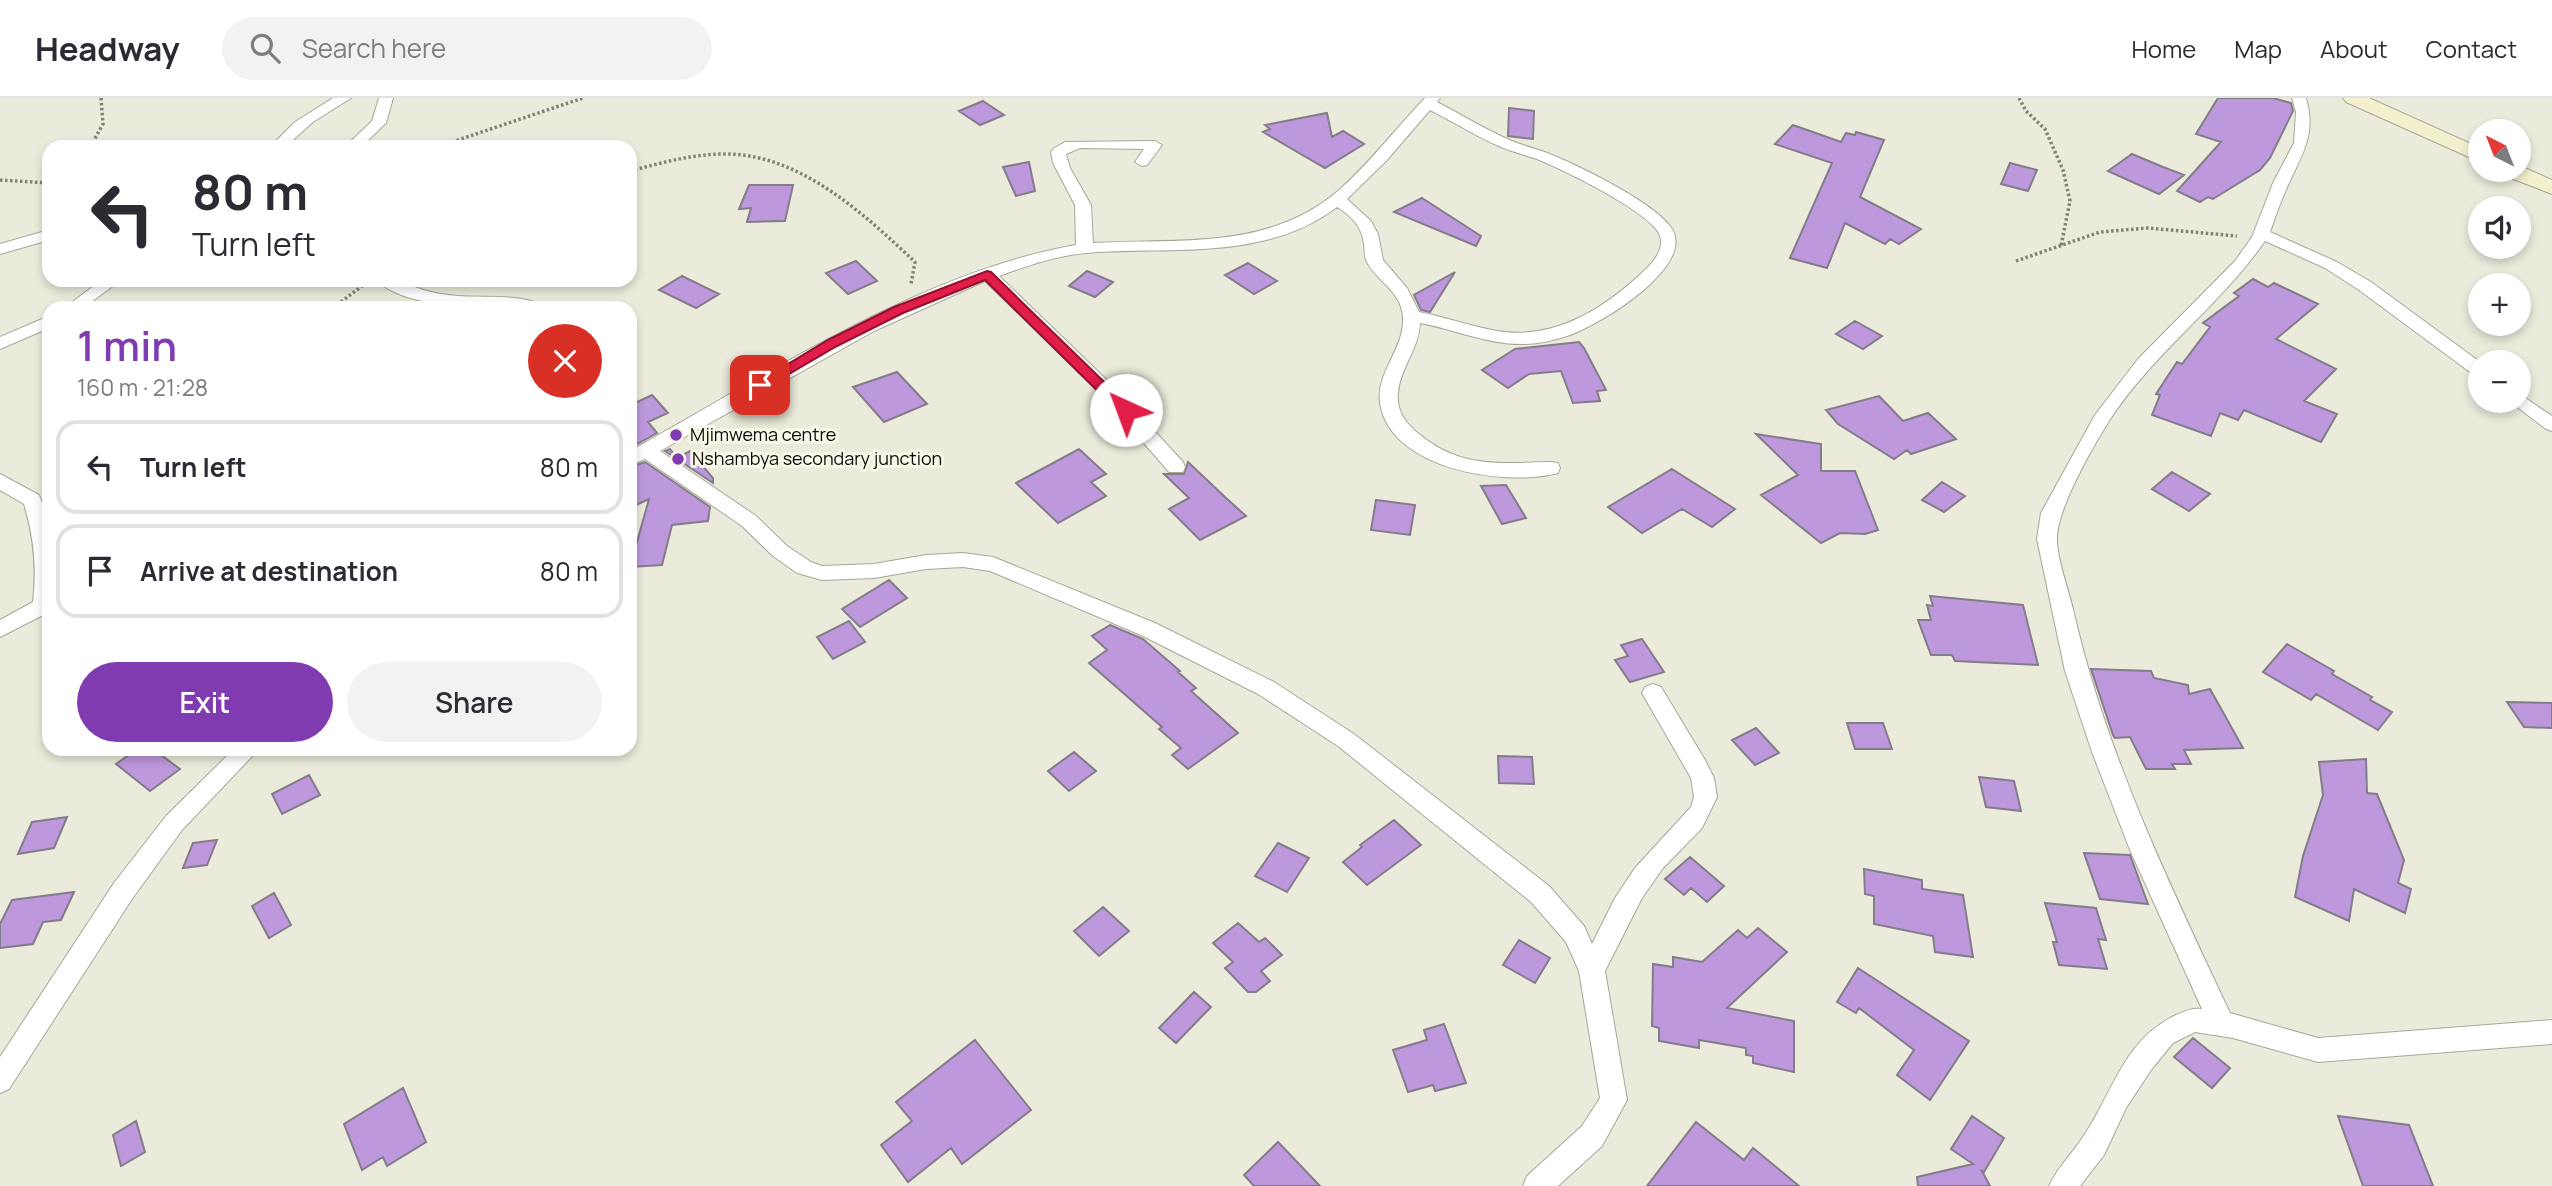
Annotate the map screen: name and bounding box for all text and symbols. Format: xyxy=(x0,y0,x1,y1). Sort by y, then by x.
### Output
search box xyxy=(222,17,712,80)
text: Headway xyxy=(35,26,180,71)
icon: search xyxy=(246,29,284,67)
text: Search here xyxy=(302,30,446,66)
text: Home xyxy=(2131,32,2196,65)
text: Map xyxy=(2234,32,2282,65)
text: About xyxy=(2320,32,2388,65)
text: Contact xyxy=(2426,32,2517,65)
north arrow xyxy=(2468,119,2530,182)
map controls xyxy=(2468,119,2531,413)
text: 80 m xyxy=(192,158,308,225)
icon: left xyxy=(77,168,168,259)
button: sound xyxy=(2468,196,2531,259)
text: Turn left xyxy=(192,222,316,266)
button: + xyxy=(2468,273,2531,336)
text: 1 min xyxy=(77,316,177,374)
button: close xyxy=(528,324,602,398)
button: − xyxy=(2468,350,2531,413)
pin xyxy=(730,355,790,415)
icon: arrive xyxy=(741,366,779,404)
text: 160 m · 21:28 xyxy=(77,371,208,403)
position arrow xyxy=(1089,373,1163,447)
place label: Mjimwema centre xyxy=(690,422,836,446)
marker: Mjimwema centre xyxy=(668,427,684,443)
place label: Nshambya secondary junction xyxy=(692,446,942,470)
icon: left xyxy=(81,448,119,486)
text: Turn left xyxy=(140,449,247,485)
text: 80 m xyxy=(540,449,598,485)
marker: Nshambya secondary junction xyxy=(670,451,686,467)
icon: arrive xyxy=(81,552,119,590)
text: Arrive at destination xyxy=(140,553,398,589)
text: 80 m xyxy=(540,553,598,589)
button: Exit xyxy=(77,662,333,742)
button: Share xyxy=(347,662,602,742)

